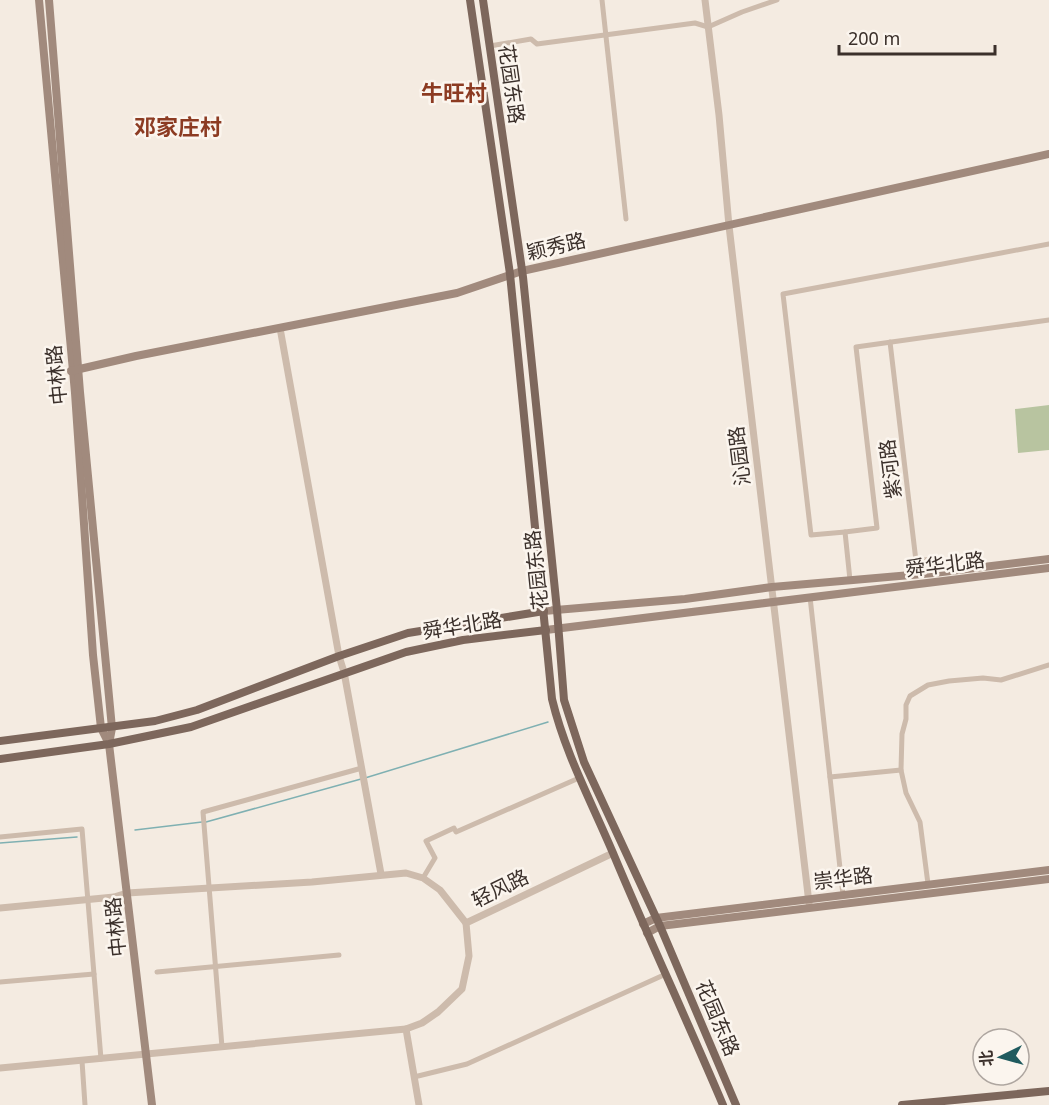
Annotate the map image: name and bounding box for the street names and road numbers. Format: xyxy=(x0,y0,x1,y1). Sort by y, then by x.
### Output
street label: 花园东路 xyxy=(493,43,531,125)
street label: 颖秀路 xyxy=(524,226,588,266)
street label: 中林路 xyxy=(39,344,73,406)
street label: 沁园路 xyxy=(722,425,756,487)
street label: 紫河路 xyxy=(873,438,907,500)
street label: 花园东路 xyxy=(518,529,554,611)
street label: 舜华北路 xyxy=(904,546,986,582)
street label: 舜华北路 xyxy=(420,605,504,645)
street label: 崇华路 xyxy=(812,861,874,895)
street label: 轻风路 xyxy=(467,863,533,913)
street label: 中林路 xyxy=(98,896,132,958)
street label: 花园东路 xyxy=(690,976,746,1060)

